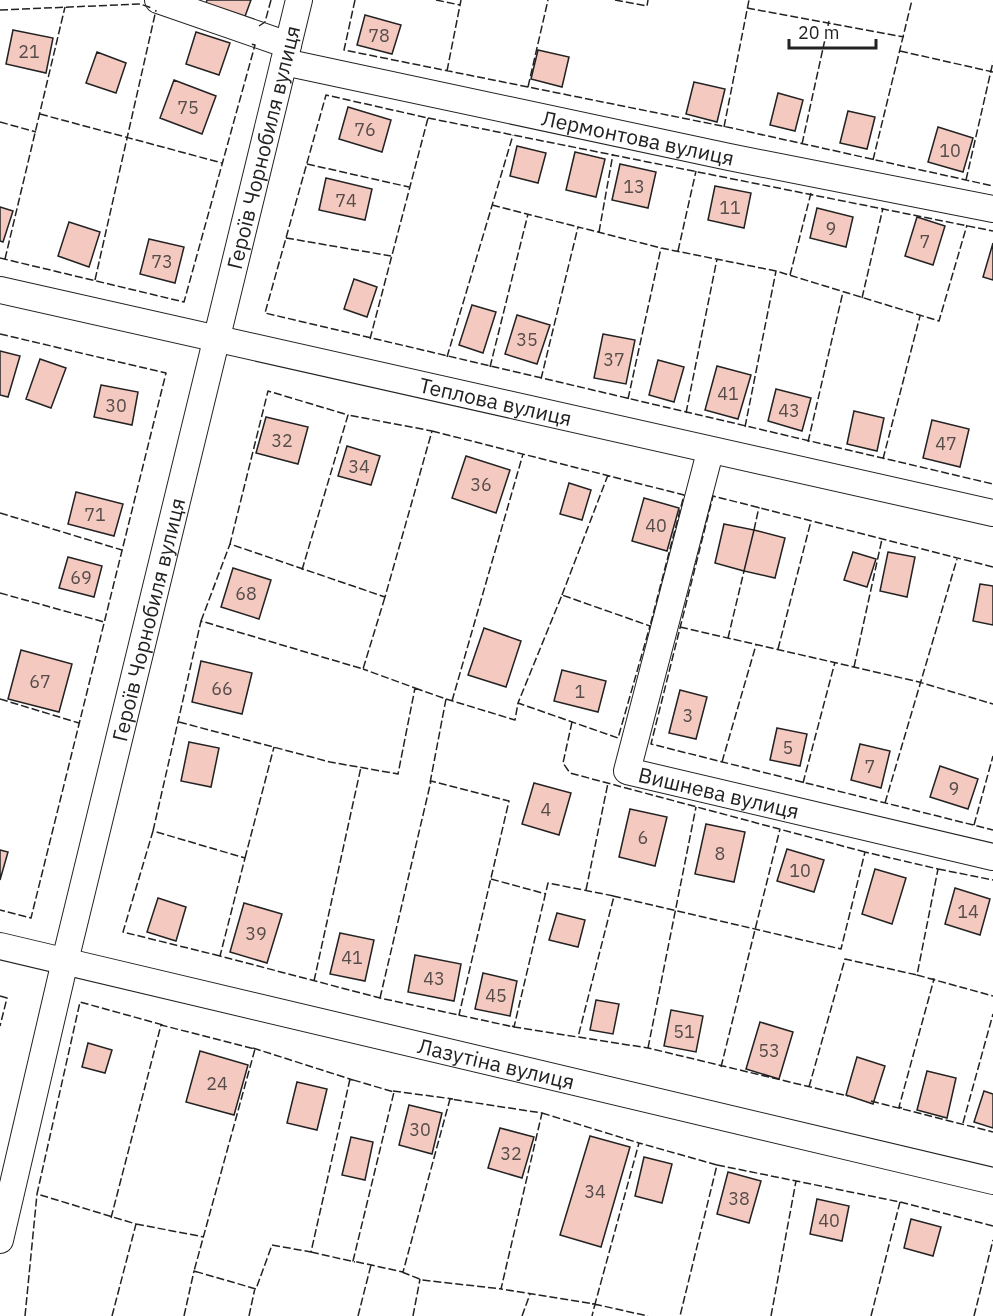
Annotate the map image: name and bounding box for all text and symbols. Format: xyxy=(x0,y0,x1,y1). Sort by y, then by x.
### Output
scale bar xyxy=(789,12,876,50)
text: 20 m xyxy=(798,21,840,44)
street label: Героїв Чорнобиля вулиця xyxy=(220,23,306,272)
house number: 78 xyxy=(368,24,390,47)
house number: 21 xyxy=(18,40,40,63)
house number: 75 xyxy=(177,96,199,119)
street label: Лермонтова вулиця xyxy=(539,103,737,172)
house number: 76 xyxy=(354,118,376,141)
house number: 10 xyxy=(939,139,961,162)
house number: 13 xyxy=(623,175,645,198)
house number: 74 xyxy=(335,189,357,212)
house number: 11 xyxy=(719,196,741,219)
house number: 9 xyxy=(826,217,836,240)
house number: 7 xyxy=(920,230,930,253)
house number: 73 xyxy=(151,250,173,273)
house number: 35 xyxy=(516,328,538,351)
house number: 37 xyxy=(603,348,625,371)
street label: Теплова вулиця xyxy=(417,371,575,432)
house number: 41 xyxy=(717,382,739,405)
house number: 30 xyxy=(105,394,127,417)
house number: 43 xyxy=(778,399,800,422)
house number: 32 xyxy=(271,429,293,452)
house number: 47 xyxy=(935,432,957,455)
house number: 34 xyxy=(348,455,370,478)
house number: 36 xyxy=(470,473,492,496)
street label: Героїв Чорнобиля вулиця xyxy=(105,495,191,744)
house number: 71 xyxy=(84,503,106,526)
house number: 40 xyxy=(645,514,667,537)
house number: 69 xyxy=(70,566,92,589)
house number: 68 xyxy=(235,582,257,605)
house number: 67 xyxy=(29,670,51,693)
house number: 66 xyxy=(211,677,233,700)
house number: 1 xyxy=(575,680,585,703)
house number: 3 xyxy=(683,704,693,727)
house number: 5 xyxy=(783,736,793,759)
house number: 7 xyxy=(865,755,875,778)
street label: Вишнева вулиця xyxy=(636,760,802,825)
house number: 9 xyxy=(949,777,959,800)
house number: 4 xyxy=(541,798,552,821)
house number: 6 xyxy=(638,826,648,849)
house number: 8 xyxy=(715,842,725,865)
house number: 10 xyxy=(789,859,811,882)
house number: 14 xyxy=(957,900,979,923)
house number: 39 xyxy=(245,922,267,945)
house number: 41 xyxy=(341,946,363,969)
house number: 43 xyxy=(423,967,445,990)
house number: 45 xyxy=(485,984,507,1007)
house number: 51 xyxy=(673,1020,695,1043)
street label: Лазутіна вулиця xyxy=(415,1031,577,1096)
house number: 53 xyxy=(758,1039,780,1062)
house number: 24 xyxy=(206,1072,228,1095)
house number: 30 xyxy=(409,1118,431,1141)
house number: 32 xyxy=(500,1142,522,1165)
house number: 34 xyxy=(584,1180,606,1203)
house number: 38 xyxy=(728,1187,750,1210)
house number: 40 xyxy=(818,1209,840,1232)

